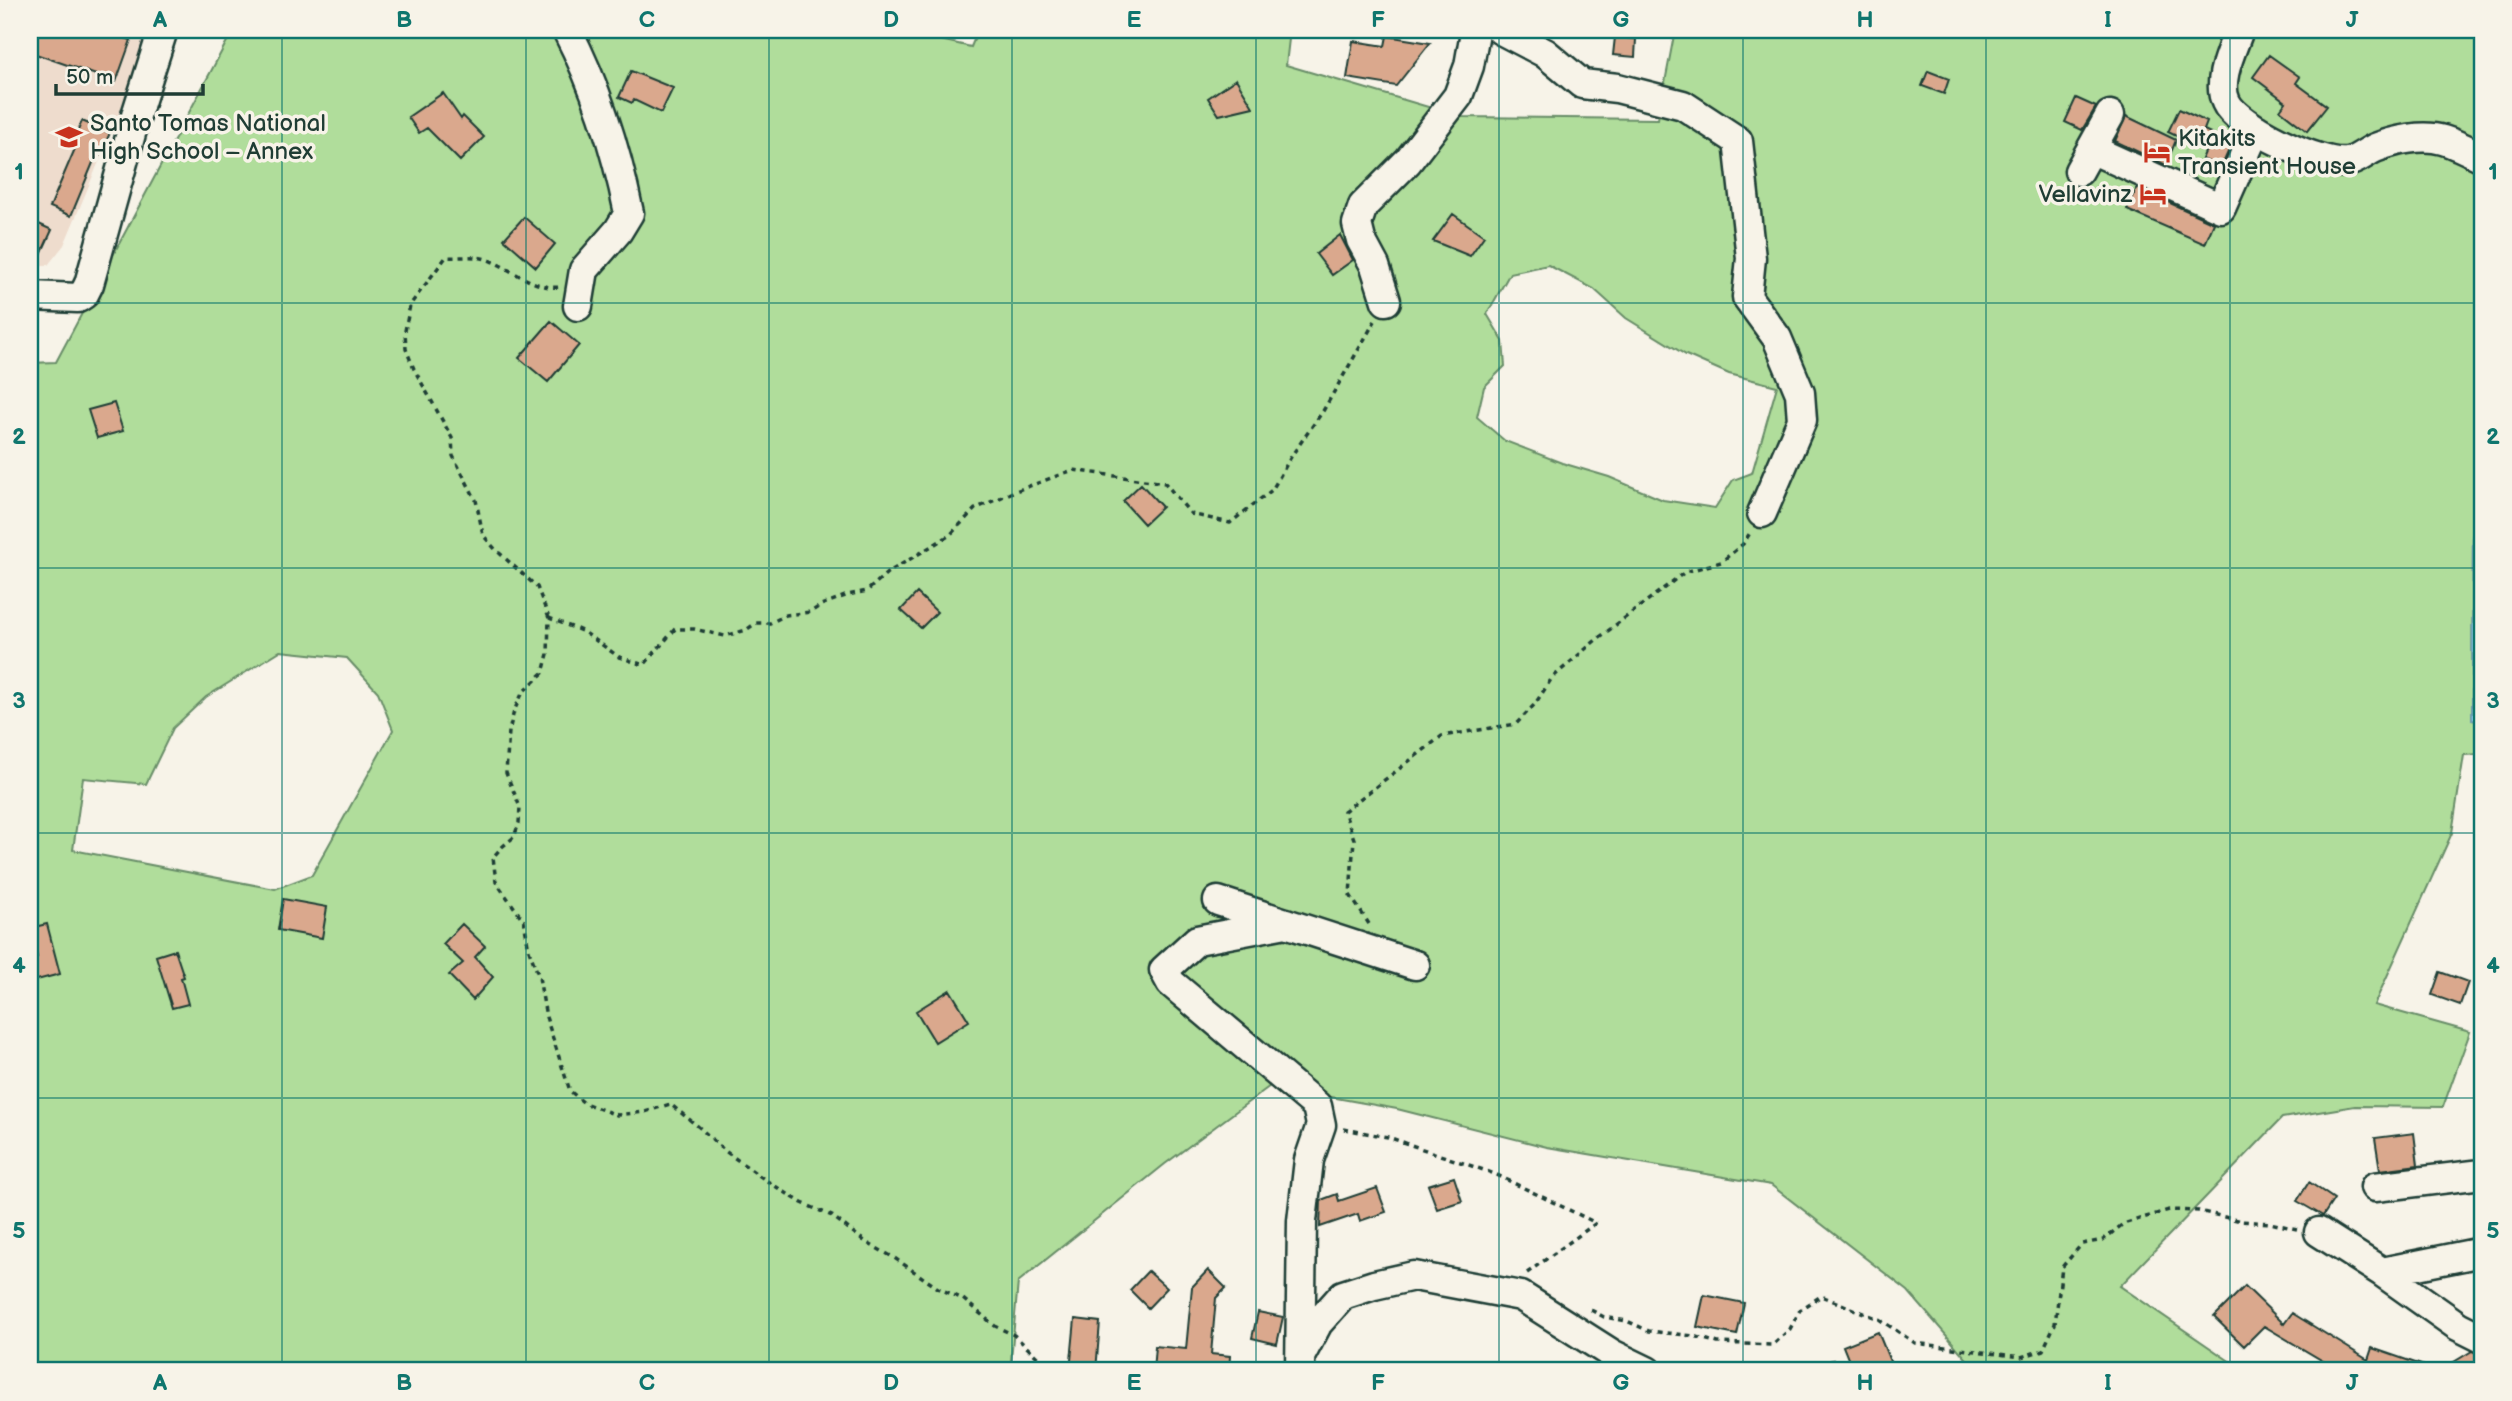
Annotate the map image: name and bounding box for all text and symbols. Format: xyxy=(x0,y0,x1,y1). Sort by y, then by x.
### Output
text: A xyxy=(152,6,168,34)
text: B xyxy=(396,6,412,34)
text: C xyxy=(639,6,655,34)
text: D xyxy=(883,6,899,34)
text: E xyxy=(1127,6,1142,34)
text: F xyxy=(1371,6,1385,34)
text: G xyxy=(1613,6,1630,34)
text: H xyxy=(1856,6,1874,34)
text: I xyxy=(2104,6,2112,34)
text: J xyxy=(2346,6,2359,34)
scale bar xyxy=(56,52,203,96)
text: 50 m xyxy=(66,65,113,90)
place label: Santo Tomas National High School – Annex xyxy=(90,109,326,166)
school or university icon: Santo Tomas National High School – Annex xyxy=(54,122,84,152)
place label: Kitakits Transient House xyxy=(2178,124,2356,181)
hotel icon: Kitakits Transient House xyxy=(2142,137,2172,167)
text: 1 xyxy=(14,158,24,186)
text: 1 xyxy=(2488,158,2498,186)
hotel icon: Vellavinz xyxy=(2138,179,2168,209)
place label: Vellavinz xyxy=(2039,180,2133,209)
text: 2 xyxy=(12,423,26,451)
text: 2 xyxy=(2486,423,2500,451)
text: 3 xyxy=(12,687,26,715)
text: 3 xyxy=(2486,687,2500,715)
text: 4 xyxy=(12,952,26,980)
text: 4 xyxy=(2486,952,2500,980)
text: 5 xyxy=(12,1217,26,1245)
text: 5 xyxy=(2486,1217,2500,1245)
text: A xyxy=(152,1369,168,1397)
text: B xyxy=(396,1369,412,1397)
text: C xyxy=(639,1369,655,1397)
text: D xyxy=(883,1369,899,1397)
text: E xyxy=(1127,1369,1142,1397)
text: F xyxy=(1371,1369,1385,1397)
text: G xyxy=(1613,1369,1630,1397)
text: H xyxy=(1856,1369,1874,1397)
text: I xyxy=(2104,1369,2112,1397)
text: J xyxy=(2346,1369,2359,1397)

